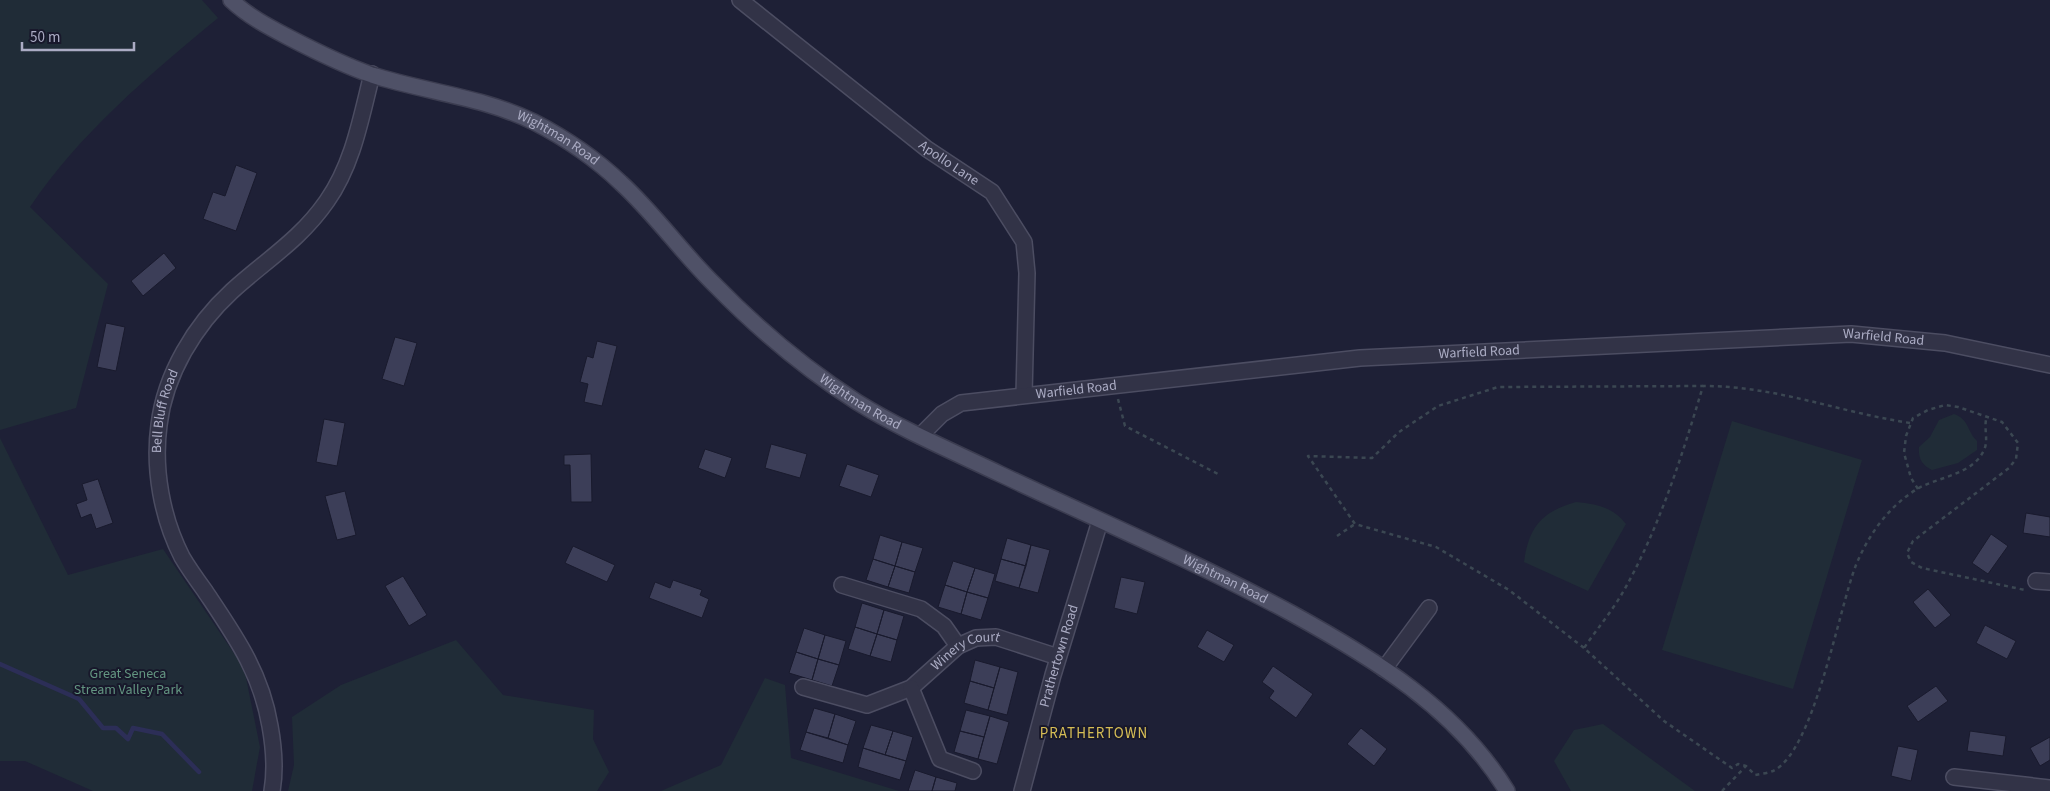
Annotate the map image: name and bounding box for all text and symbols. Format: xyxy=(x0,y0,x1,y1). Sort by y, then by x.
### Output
scale bar xyxy=(22,20,135,52)
text: 50 m xyxy=(30,27,60,48)
street label: Wightman Road xyxy=(514,105,603,170)
street label: Apollo Lane xyxy=(914,136,983,191)
street label: Warfield Road xyxy=(1843,324,1925,351)
street label: Warfield Road xyxy=(1438,340,1520,364)
street label: Bell Bluff Road xyxy=(147,366,184,453)
street label: Wightman Road xyxy=(815,369,905,435)
street label: Warfield Road xyxy=(1035,376,1118,405)
street label: Wightman Road xyxy=(1179,550,1271,609)
street label: Prathertown Road xyxy=(1035,602,1084,710)
street label: Winery Court xyxy=(927,627,1003,675)
park label: Great Seneca Stream Valley Park xyxy=(74,664,182,700)
district label: PRATHERTOWN xyxy=(1040,723,1148,744)

